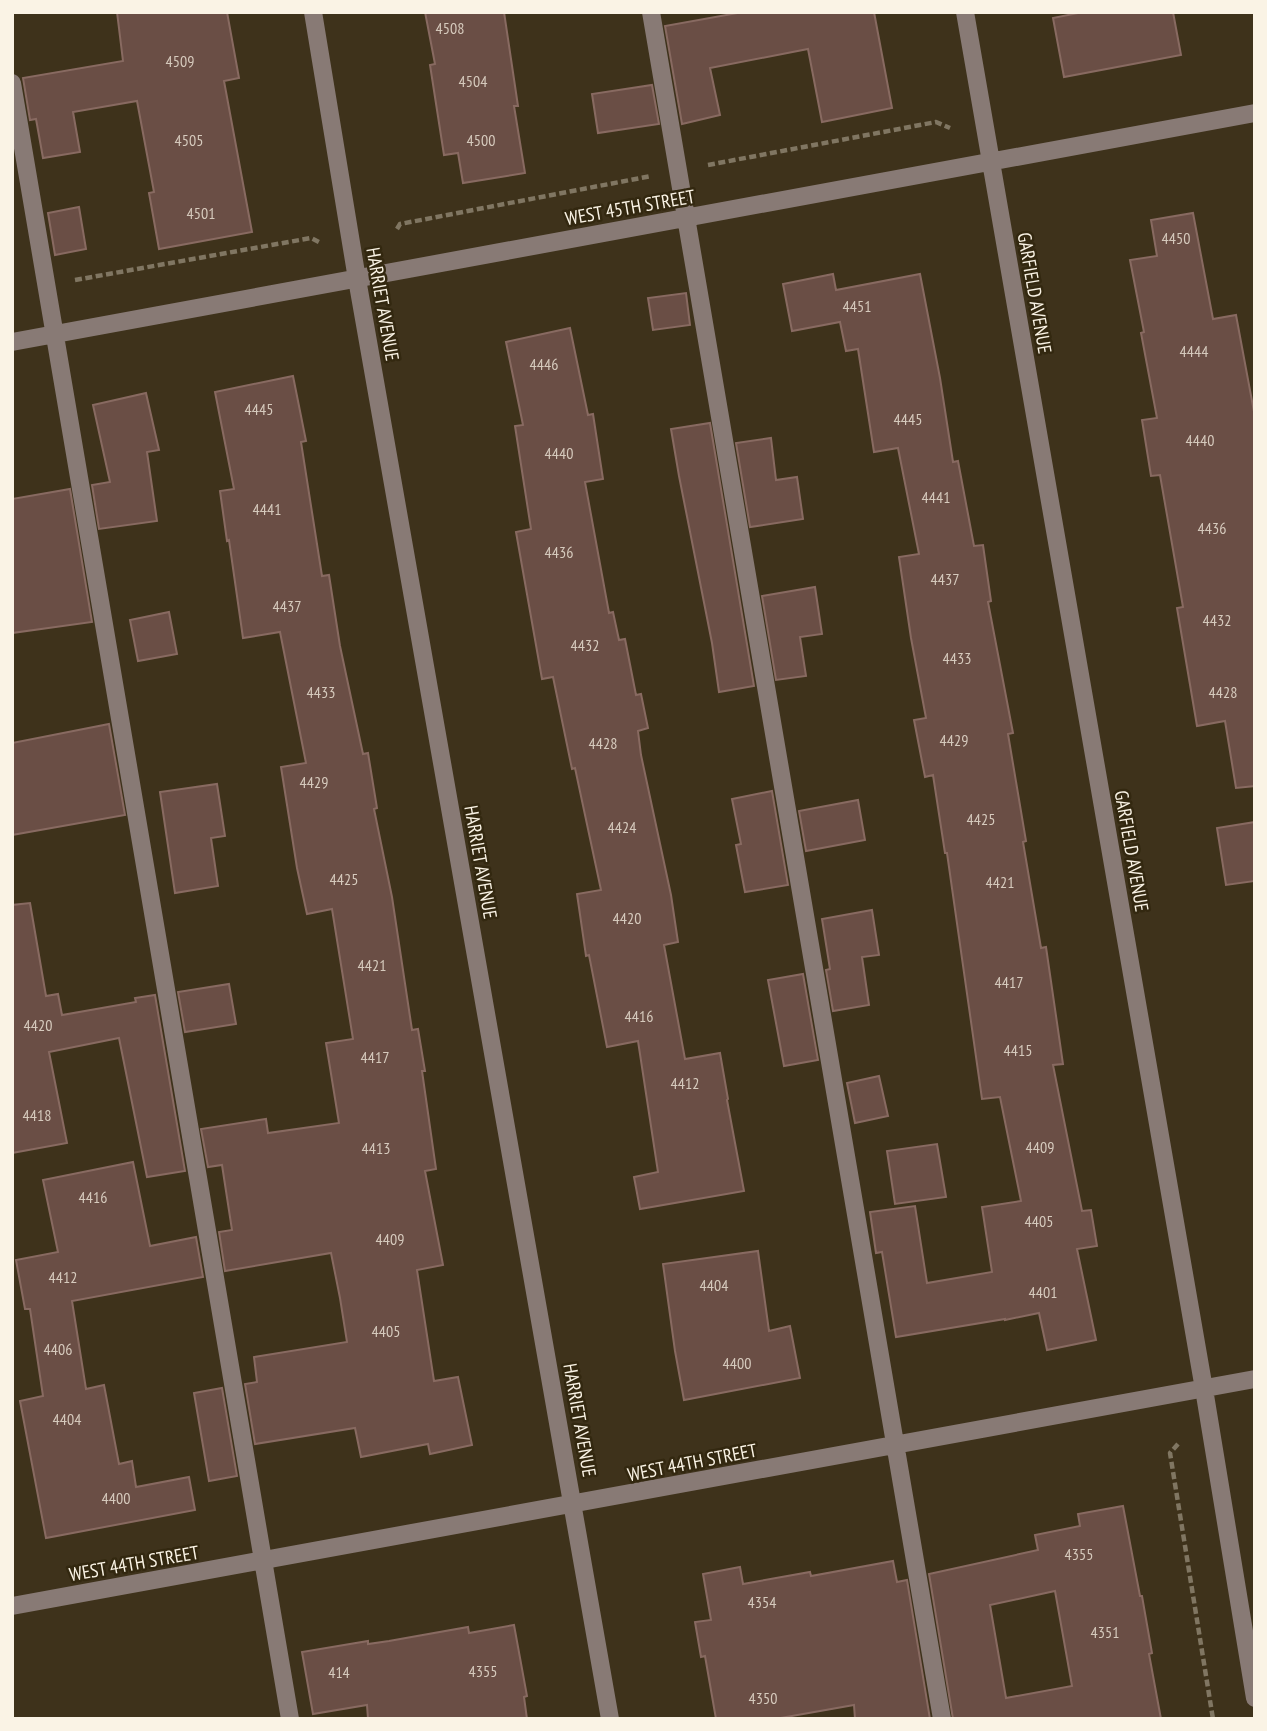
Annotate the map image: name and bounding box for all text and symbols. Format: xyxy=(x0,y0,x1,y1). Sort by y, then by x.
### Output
house number: 4508 xyxy=(436,18,464,38)
house number: 4509 xyxy=(166,51,194,71)
house number: 4504 xyxy=(459,71,487,91)
house number: 4505 xyxy=(175,130,203,150)
house number: 4500 xyxy=(467,130,495,150)
street label: WEST 45TH STREET xyxy=(563,184,697,230)
house number: 4501 xyxy=(187,203,215,223)
house number: 4450 xyxy=(1162,228,1190,248)
street label: GARFIELD AVENUE xyxy=(1013,230,1057,356)
street label: HARRIET AVENUE xyxy=(361,245,405,363)
house number: 4451 xyxy=(843,296,871,316)
house number: 4444 xyxy=(1180,341,1208,361)
house number: 4446 xyxy=(530,354,558,374)
house number: 4445 xyxy=(245,399,273,419)
house number: 4445 xyxy=(894,409,922,429)
house number: 4440 xyxy=(1186,430,1214,450)
house number: 4440 xyxy=(545,443,573,463)
house number: 4441 xyxy=(922,487,950,507)
house number: 4441 xyxy=(253,499,281,519)
house number: 4436 xyxy=(1198,518,1226,538)
house number: 4436 xyxy=(545,542,573,562)
house number: 4437 xyxy=(931,569,959,589)
house number: 4437 xyxy=(273,596,301,616)
house number: 4432 xyxy=(1203,610,1231,630)
house number: 4432 xyxy=(571,635,599,655)
house number: 4433 xyxy=(943,648,971,668)
house number: 4433 xyxy=(307,682,335,702)
house number: 4428 xyxy=(1209,682,1237,702)
house number: 4429 xyxy=(940,730,968,750)
house number: 4428 xyxy=(589,733,617,753)
house number: 4429 xyxy=(300,772,328,792)
street label: GARFIELD AVENUE xyxy=(1110,788,1154,914)
street label: HARRIET AVENUE xyxy=(459,803,503,921)
house number: 4425 xyxy=(967,809,995,829)
house number: 4424 xyxy=(608,817,636,837)
house number: 4425 xyxy=(330,869,358,889)
house number: 4421 xyxy=(986,872,1014,892)
house number: 4420 xyxy=(613,908,641,928)
house number: 4421 xyxy=(358,955,386,975)
house number: 4417 xyxy=(995,972,1023,992)
house number: 4416 xyxy=(625,1006,653,1026)
house number: 4420 xyxy=(24,1015,52,1035)
house number: 4415 xyxy=(1004,1040,1032,1060)
house number: 4417 xyxy=(361,1047,389,1067)
house number: 4412 xyxy=(671,1073,699,1093)
house number: 4418 xyxy=(23,1105,51,1125)
house number: 4409 xyxy=(1026,1137,1054,1157)
house number: 4413 xyxy=(362,1138,390,1158)
house number: 4416 xyxy=(79,1187,107,1207)
house number: 4405 xyxy=(1025,1211,1053,1231)
house number: 4409 xyxy=(376,1229,404,1249)
house number: 4412 xyxy=(49,1267,77,1287)
house number: 4404 xyxy=(700,1275,728,1295)
house number: 4401 xyxy=(1029,1282,1057,1302)
house number: 4405 xyxy=(372,1321,400,1341)
house number: 4406 xyxy=(44,1339,72,1359)
house number: 4400 xyxy=(723,1353,751,1373)
street label: HARRIET AVENUE xyxy=(558,1361,602,1479)
house number: 4404 xyxy=(53,1409,81,1429)
street label: WEST 44TH STREET xyxy=(625,1438,759,1486)
house number: 4400 xyxy=(102,1488,130,1508)
street label: WEST 44TH STREET xyxy=(67,1540,201,1586)
house number: 4355 xyxy=(1065,1544,1093,1564)
house number: 4354 xyxy=(748,1592,776,1612)
house number: 4351 xyxy=(1091,1622,1119,1642)
house number: 4355 xyxy=(469,1661,497,1681)
house number: 414 xyxy=(328,1662,350,1682)
house number: 4350 xyxy=(749,1688,777,1708)

